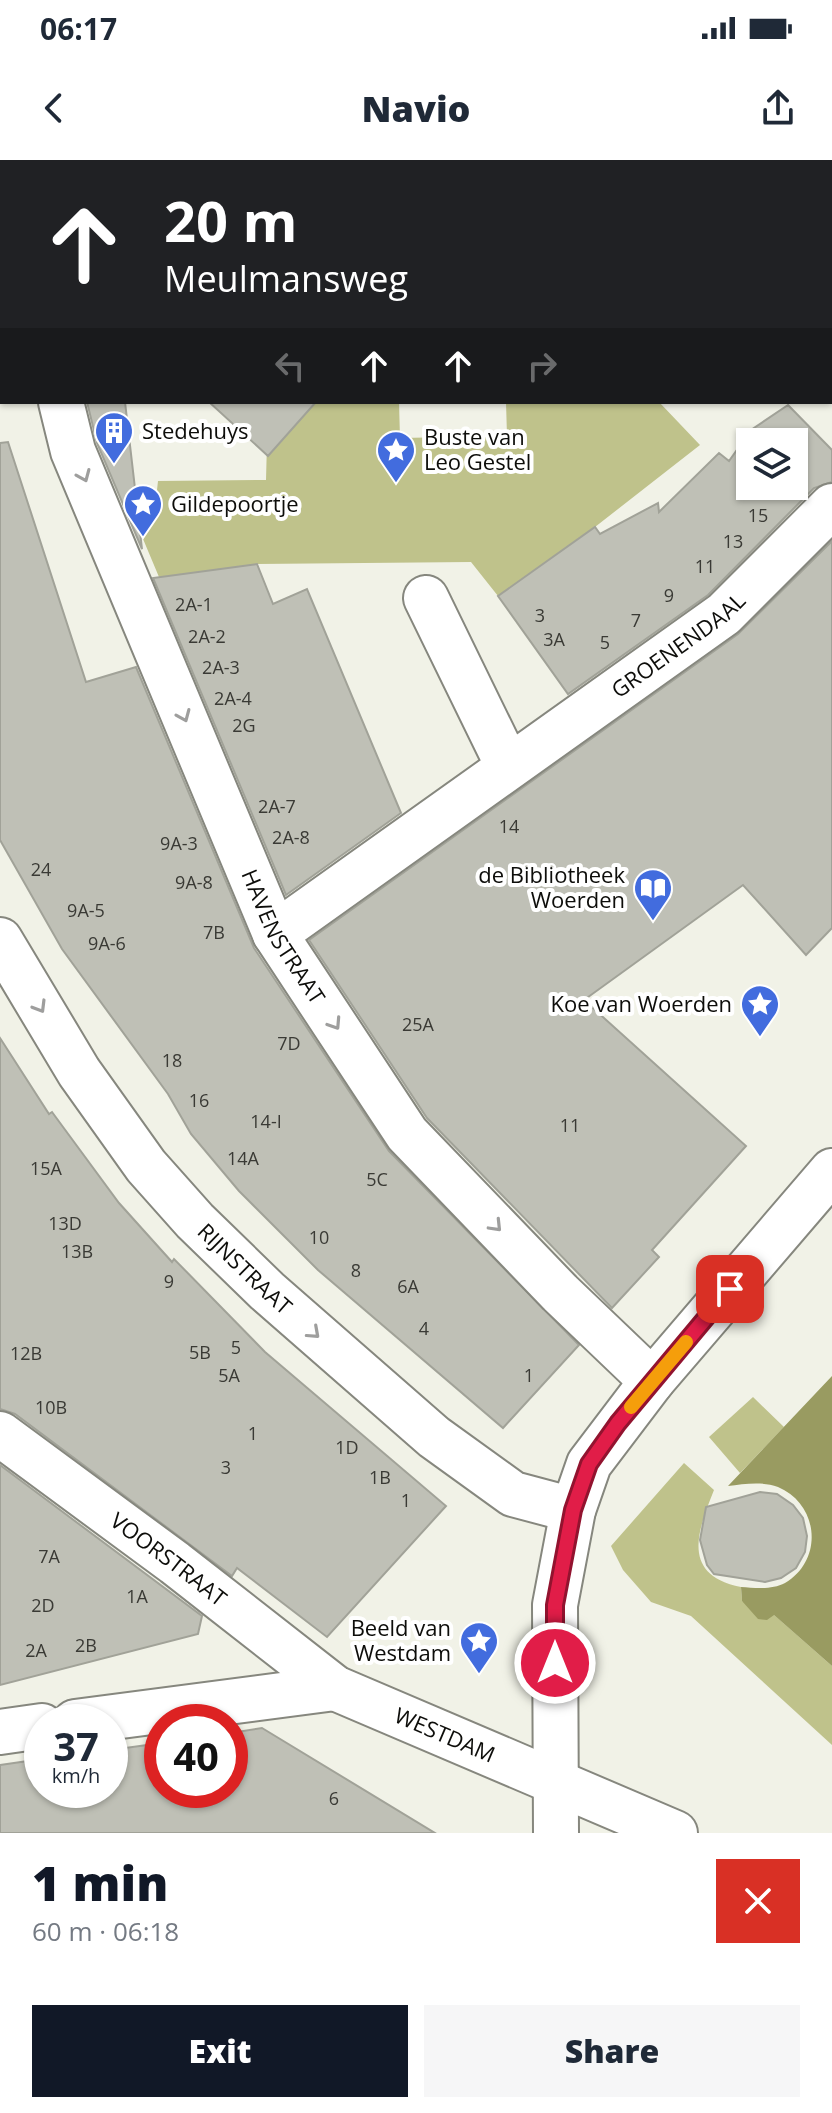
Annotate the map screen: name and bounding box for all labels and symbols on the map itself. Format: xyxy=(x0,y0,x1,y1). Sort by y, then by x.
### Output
building icon: Stedehuys xyxy=(93,410,135,465)
place label: Stedehuys xyxy=(142,415,249,445)
place label: Buste van Leo Gestel xyxy=(424,421,531,476)
place icon: Buste van Leo Gestel xyxy=(375,429,417,484)
one-way arrow xyxy=(74,468,90,482)
place icon: Gildepoortje xyxy=(122,483,164,538)
place label: Gildepoortje xyxy=(171,488,299,518)
house number: 15 xyxy=(748,503,768,527)
house number: 13 xyxy=(723,529,743,553)
house number: 11 xyxy=(695,554,715,578)
house number: 9 xyxy=(664,583,674,607)
street label: GROENENDAAL xyxy=(605,585,751,704)
house number: 2A-1 xyxy=(175,592,213,616)
house number: 3 xyxy=(535,603,545,627)
house number: 7 xyxy=(631,608,641,632)
house number: 2A-2 xyxy=(188,624,226,648)
house number: 3A xyxy=(543,627,565,651)
house number: 5 xyxy=(600,630,610,654)
house number: 2A-3 xyxy=(202,655,240,679)
house number: 2A-4 xyxy=(214,686,252,710)
one-way arrow xyxy=(175,708,191,722)
house number: 2G xyxy=(232,713,256,737)
house number: 2A-7 xyxy=(258,794,296,818)
house number: 14 xyxy=(499,814,519,838)
house number: 2A-8 xyxy=(272,825,310,849)
house number: 9A-3 xyxy=(160,831,198,855)
house number: 24 xyxy=(31,857,51,881)
place label: de Bibliotheek Woerden xyxy=(478,859,625,914)
street label: HAVENSTRAAT xyxy=(235,864,333,1009)
library icon: de Bibliotheek Woerden xyxy=(632,867,674,922)
house number: 9A-8 xyxy=(175,870,213,894)
house number: 9A-5 xyxy=(67,898,105,922)
house number: 7B xyxy=(203,920,225,944)
house number: 9A-6 xyxy=(88,931,126,955)
place icon: Koe van Woerden xyxy=(739,983,781,1038)
place label: Koe van Woerden xyxy=(551,988,732,1018)
one-way arrow xyxy=(30,998,46,1013)
house number: 25A xyxy=(402,1012,435,1036)
one-way arrow xyxy=(325,1015,340,1029)
house number: 7D xyxy=(277,1031,301,1055)
house number: 18 xyxy=(162,1048,182,1072)
house number: 16 xyxy=(189,1088,209,1112)
house number: 14-I xyxy=(250,1109,282,1133)
house number: 11 xyxy=(560,1113,580,1137)
house number: 14A xyxy=(227,1146,260,1170)
house number: 15A xyxy=(30,1156,63,1180)
house number: 5C xyxy=(366,1167,388,1191)
house number: 13D xyxy=(48,1211,82,1235)
street label: RIJNSTRAAT xyxy=(192,1216,299,1320)
one-way arrow xyxy=(487,1217,501,1232)
house number: 10 xyxy=(309,1225,329,1249)
house number: 13B xyxy=(61,1239,93,1263)
pin xyxy=(696,1255,764,1323)
house number: 8 xyxy=(351,1258,361,1282)
house number: 9 xyxy=(164,1269,174,1293)
house number: 6A xyxy=(397,1274,419,1298)
house number: 4 xyxy=(419,1316,429,1340)
one-way arrow xyxy=(305,1323,319,1338)
house number: 5 xyxy=(231,1335,241,1359)
house number: 5B xyxy=(189,1340,211,1364)
house number: 12B xyxy=(10,1341,42,1365)
house number: 5A xyxy=(218,1363,240,1387)
house number: 1 xyxy=(524,1363,534,1387)
house number: 10B xyxy=(35,1395,67,1419)
house number: 1 xyxy=(248,1421,258,1445)
house number: 1D xyxy=(335,1435,359,1459)
house number: 3 xyxy=(221,1455,231,1479)
house number: 1B xyxy=(369,1465,391,1489)
house number: 1 xyxy=(401,1488,411,1512)
street label: VOORSTRAAT xyxy=(105,1505,234,1612)
house number: 7A xyxy=(38,1544,60,1568)
house number: 1A xyxy=(126,1584,148,1608)
house number: 2D xyxy=(31,1593,55,1617)
place label: Beeld van Westdam xyxy=(351,1612,451,1667)
place icon: Beeld van Westdam xyxy=(458,1620,500,1675)
position arrow xyxy=(513,1621,597,1705)
house number: 2B xyxy=(75,1633,97,1657)
house number: 2A xyxy=(25,1638,47,1662)
street label: WESTDAM xyxy=(391,1699,500,1769)
speed limit sign: 40 xyxy=(144,1704,248,1808)
house number: 6 xyxy=(329,1786,339,1810)

